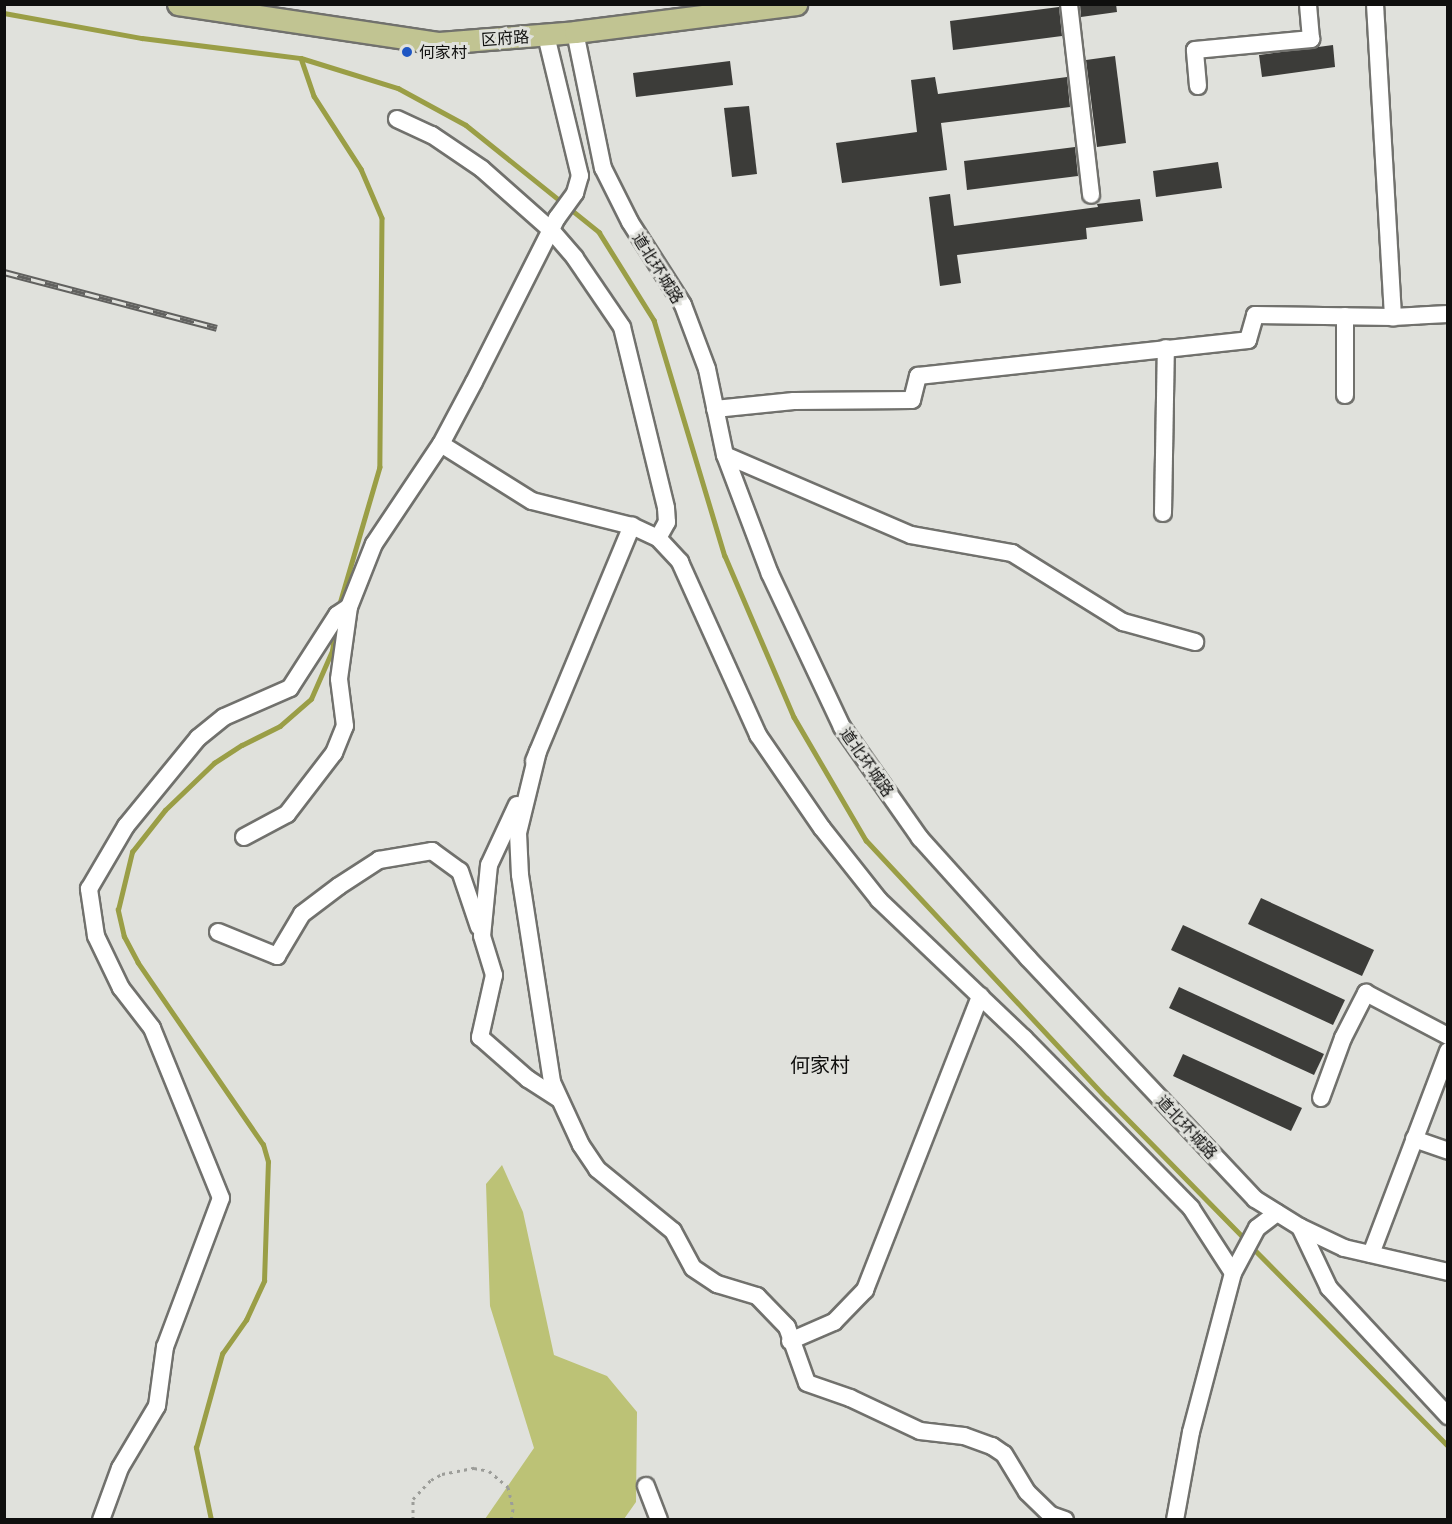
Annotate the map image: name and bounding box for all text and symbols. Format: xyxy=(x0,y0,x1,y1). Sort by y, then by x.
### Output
street label: 区府路 xyxy=(480,27,530,49)
place label: 何家村 xyxy=(419,42,467,62)
marker: 何家村 xyxy=(400,45,414,59)
street label: 道北环城路 xyxy=(629,229,687,307)
street label: 道北环城路 xyxy=(836,724,898,800)
district label: 何家村 xyxy=(790,1052,850,1076)
street label: 道北环城路 xyxy=(1153,1091,1221,1163)

